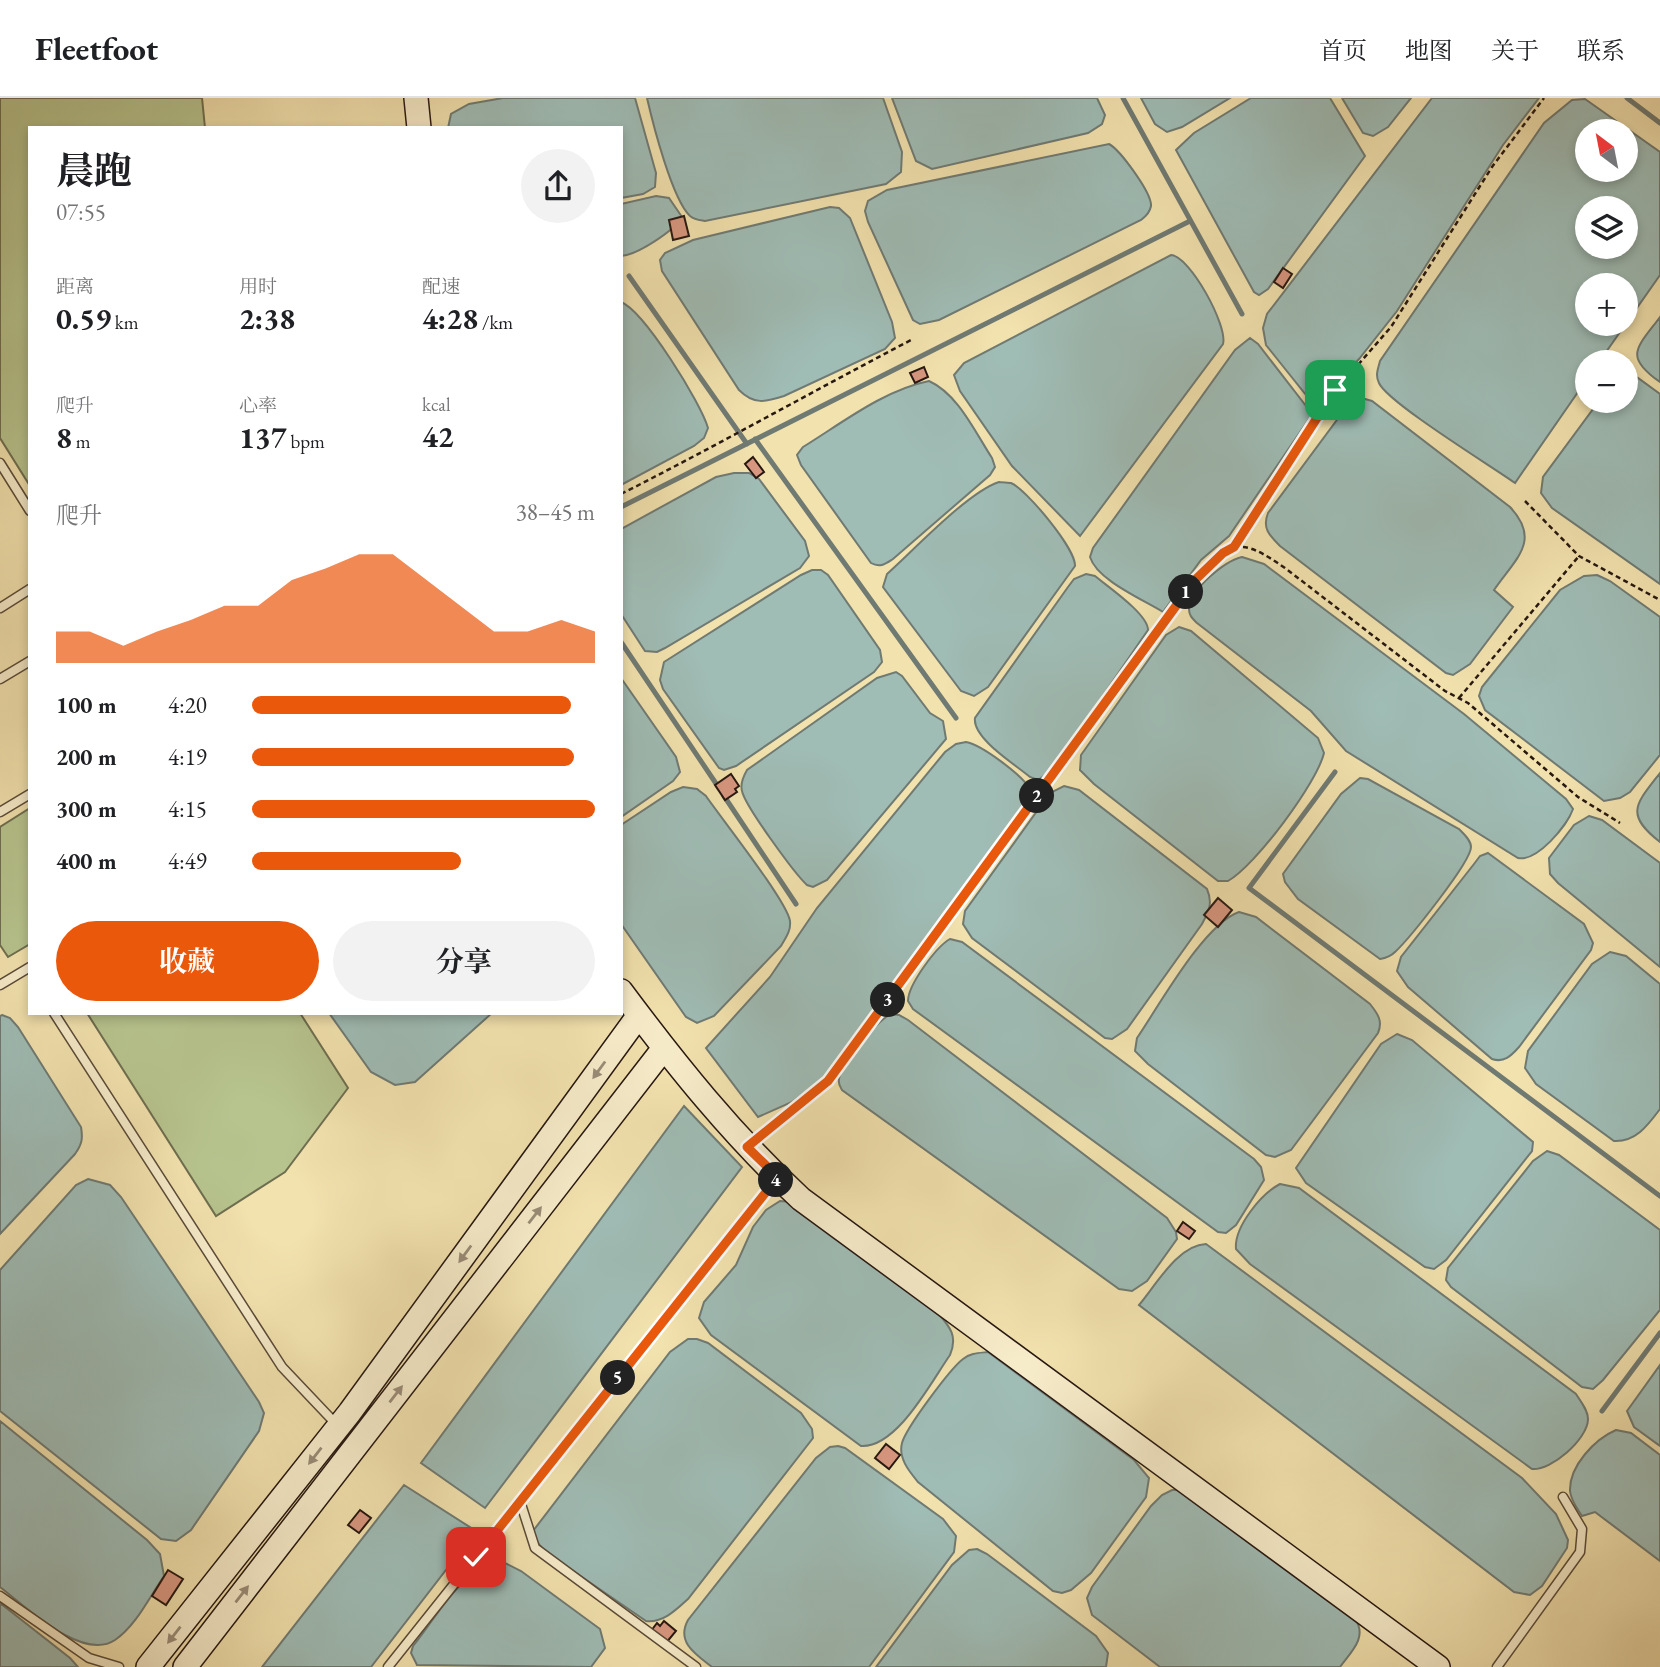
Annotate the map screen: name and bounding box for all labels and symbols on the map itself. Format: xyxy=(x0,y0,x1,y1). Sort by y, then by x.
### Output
north arrow xyxy=(1575,119,1638,182)
pin xyxy=(1305,360,1365,420)
pin: 1 xyxy=(1168,574,1204,610)
pin: 2 xyxy=(1020,778,1054,814)
pin: 3 xyxy=(870,982,906,1018)
one-way arrow xyxy=(592,1061,606,1079)
pin: 4 xyxy=(758,1162,794,1198)
one-way arrow xyxy=(528,1206,543,1224)
one-way arrow xyxy=(458,1245,472,1263)
pin: 5 xyxy=(600,1360,636,1396)
one-way arrow xyxy=(388,1386,403,1404)
one-way arrow xyxy=(308,1447,322,1465)
pin xyxy=(446,1527,506,1587)
one-way arrow xyxy=(234,1585,249,1603)
one-way arrow xyxy=(166,1625,181,1643)

